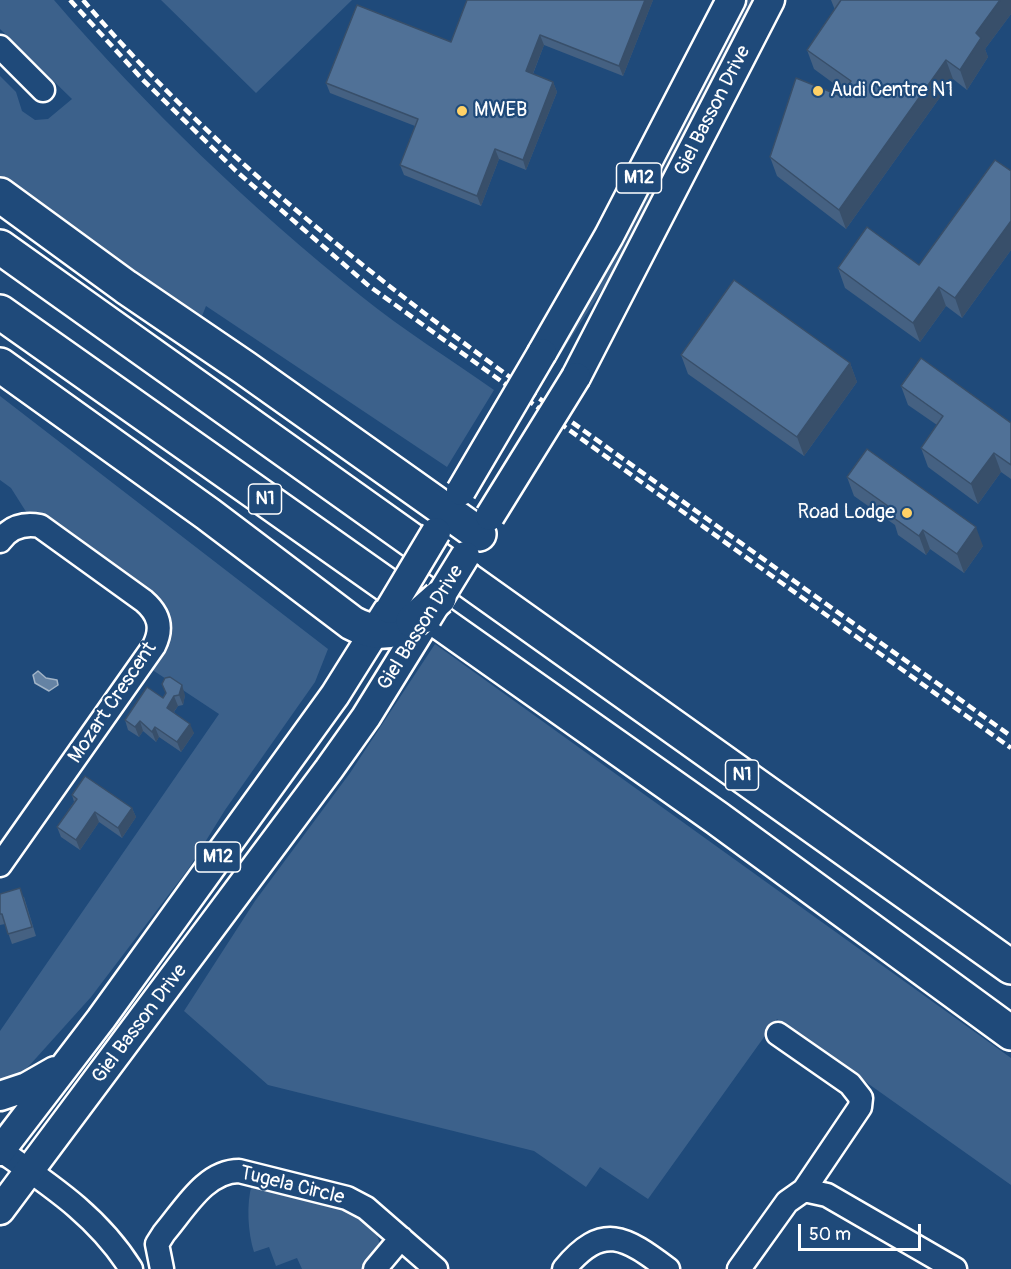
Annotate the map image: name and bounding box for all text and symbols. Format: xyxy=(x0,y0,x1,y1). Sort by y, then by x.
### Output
street label: Giel Basson Drive xyxy=(670,42,756,180)
place label: Audi Centre N1 xyxy=(830,79,953,103)
marker: Audi Centre N1 xyxy=(811,84,825,98)
place label: MWEB xyxy=(474,99,527,123)
marker: MWEB xyxy=(455,104,469,118)
road number: M12 xyxy=(616,163,662,193)
road number: N1 xyxy=(248,484,282,514)
place label: Road Lodge xyxy=(798,501,895,525)
marker: Road Lodge xyxy=(900,506,914,520)
street label: Giel Basson Drive xyxy=(373,561,469,695)
street label: Mozart Crescent xyxy=(64,638,162,768)
road number: N1 xyxy=(726,760,758,790)
road number: M12 xyxy=(196,842,240,872)
street label: Giel Basson Drive xyxy=(87,960,193,1088)
street label: Tugela Circle xyxy=(237,1161,347,1211)
scale bar xyxy=(801,1212,924,1250)
text: 50 m xyxy=(809,1223,851,1246)

